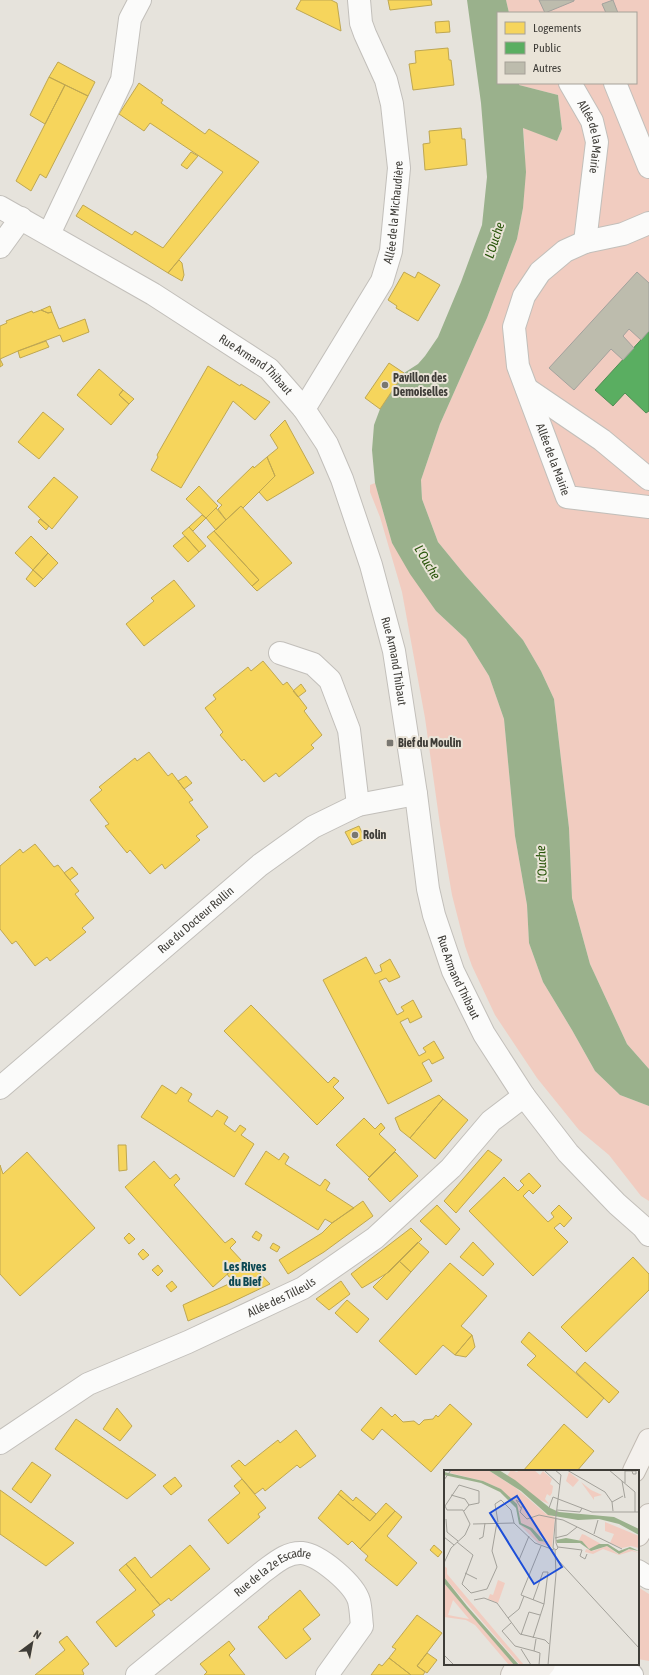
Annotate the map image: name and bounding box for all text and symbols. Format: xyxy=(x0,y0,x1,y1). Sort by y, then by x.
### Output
legend xyxy=(497,12,637,84)
text: Logements xyxy=(533,21,581,35)
text: Public xyxy=(533,41,561,55)
text: Autres xyxy=(533,61,561,75)
street label: Allée de la Mairie xyxy=(574,98,604,174)
street label: Allée de la Michaudière xyxy=(381,160,406,265)
water label: L'Ouche xyxy=(482,220,507,260)
street label: Rue Armand Thibaut xyxy=(216,332,296,398)
place label: Pavillon des Demoiselles xyxy=(393,371,449,399)
marker: Pavillon des Demoiselles xyxy=(380,380,390,390)
street label: Allée de la Mairie xyxy=(533,421,573,497)
water label: L'Ouche xyxy=(412,542,444,582)
street label: Rue Armand Thibaut xyxy=(378,615,409,707)
place label: Bief du Moulin xyxy=(398,736,461,750)
marker: Bief du Moulin xyxy=(385,738,395,748)
place label: Rolin xyxy=(363,828,387,842)
marker: Rolin xyxy=(350,830,360,840)
water label: L'Ouche xyxy=(533,845,550,883)
street label: Rue du Docteur Rollin xyxy=(155,884,237,956)
street label: Rue Armand Thibaut xyxy=(434,933,483,1022)
district label: Les Rives du Bief xyxy=(224,1259,267,1289)
street label: Allée des Tilleuls xyxy=(245,1274,318,1320)
inset map xyxy=(444,1470,639,1665)
street label: Rue de la 2e Escadre xyxy=(231,1546,313,1600)
north arrow xyxy=(12,1623,52,1663)
text: N xyxy=(31,1628,43,1641)

